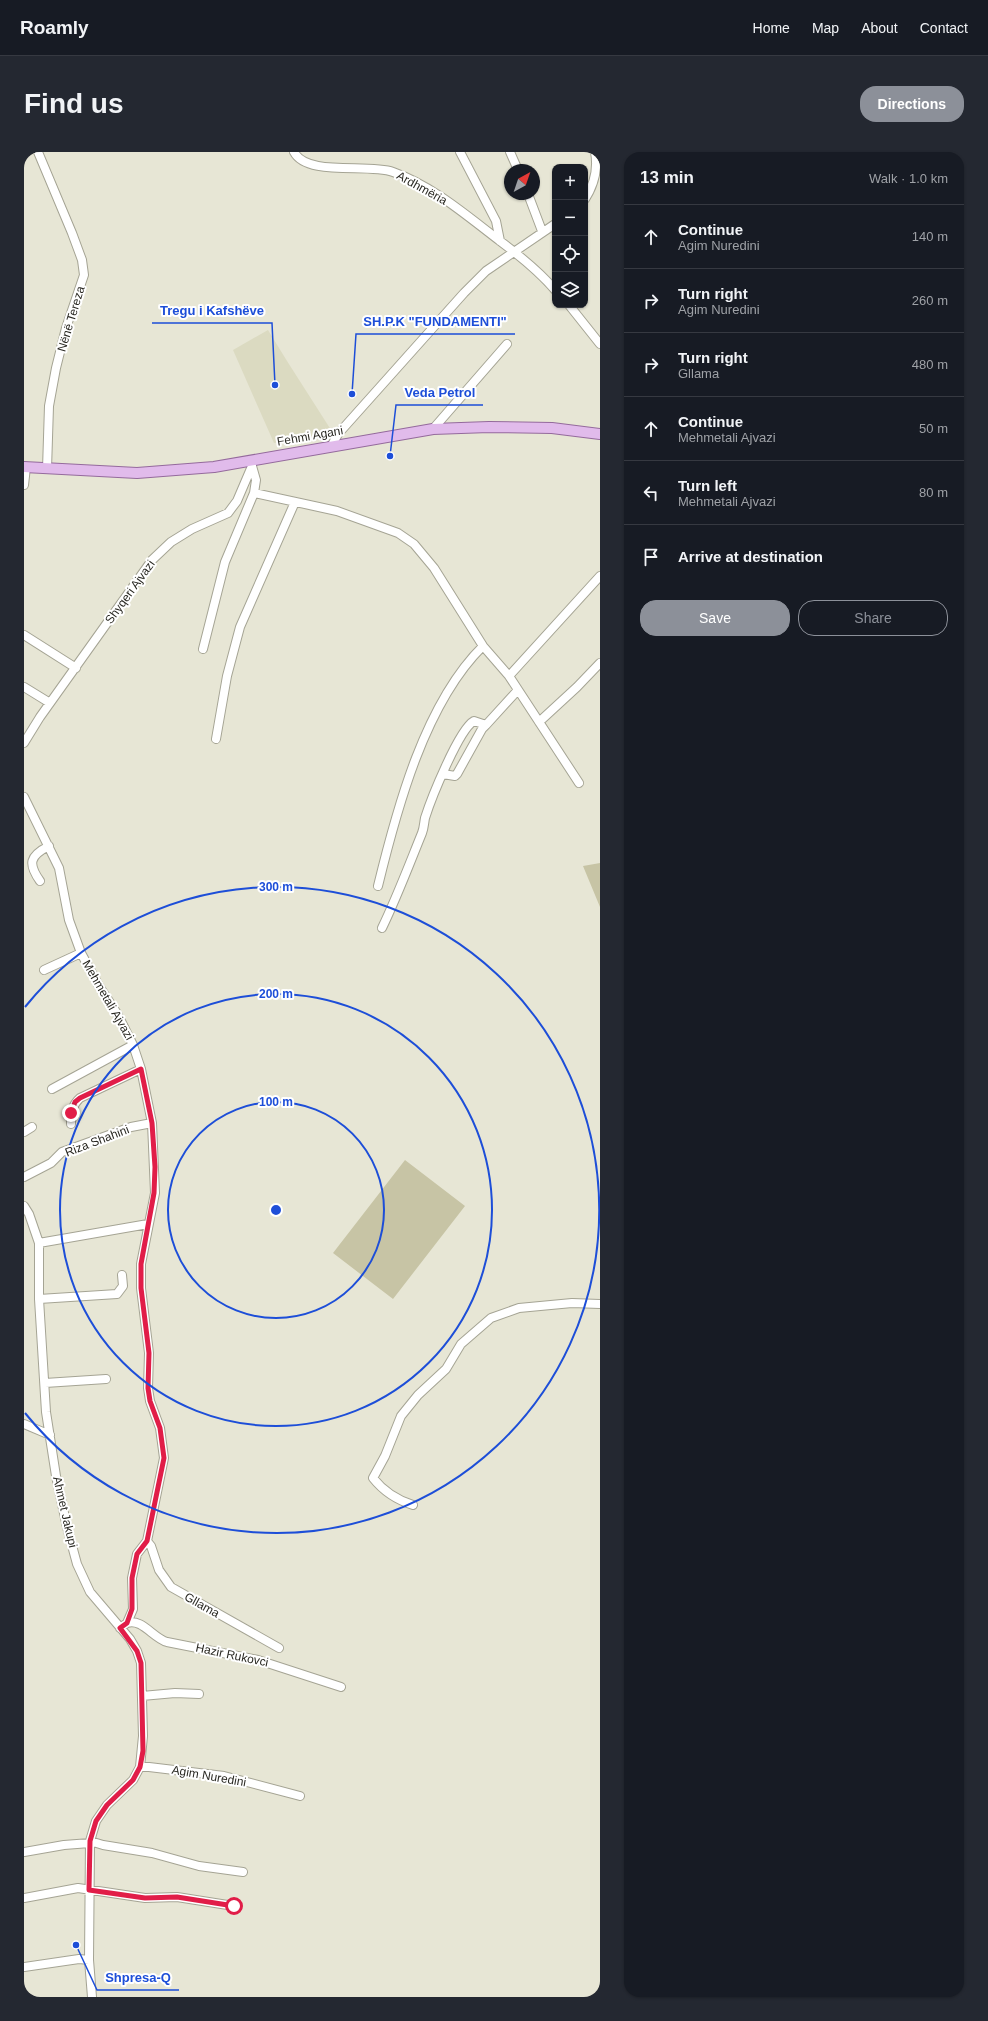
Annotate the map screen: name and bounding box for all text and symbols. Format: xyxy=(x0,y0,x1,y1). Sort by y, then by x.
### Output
text: Roamly xyxy=(20,17,89,38)
text: Home xyxy=(753,20,790,36)
text: Map xyxy=(812,20,839,36)
text: About xyxy=(861,20,898,36)
text: Contact xyxy=(920,20,968,36)
button: Directions xyxy=(860,86,964,122)
text: Find us xyxy=(24,88,124,119)
north arrow xyxy=(504,164,540,200)
map controls xyxy=(552,164,588,308)
button: + xyxy=(552,164,588,200)
street label: Ardhmëria xyxy=(394,168,450,208)
text: 13 min xyxy=(640,168,694,187)
text: Walk · 1.0 km xyxy=(869,171,948,186)
button: − xyxy=(552,200,588,236)
text: Continue xyxy=(678,221,743,238)
icon: ahead xyxy=(640,226,662,248)
text: 140 m xyxy=(912,229,948,244)
button: locate xyxy=(552,236,588,272)
text: Agim Nuredini xyxy=(678,238,760,253)
button: layers xyxy=(552,272,588,308)
street label: Nënë Tereza xyxy=(54,284,88,353)
text: Turn right xyxy=(678,285,748,302)
icon: right xyxy=(640,290,662,312)
text: 260 m xyxy=(912,293,948,308)
callout: Tregu i Kafshëve xyxy=(152,298,272,323)
text: Agim Nuredini xyxy=(678,302,760,317)
text: Tregu i Kafshëve xyxy=(160,303,264,318)
callout: SH.P.K "FUNDAMENTI" xyxy=(356,309,515,334)
text: SH.P.K "FUNDAMENTI" xyxy=(363,314,507,329)
text: Turn right xyxy=(678,349,748,366)
icon: right xyxy=(640,354,662,376)
text: 480 m xyxy=(912,357,948,372)
text: Gllama xyxy=(678,366,719,381)
callout: Veda Petrol xyxy=(396,380,483,405)
text: Veda Petrol xyxy=(405,385,475,400)
text: Continue xyxy=(678,413,743,430)
icon: ahead xyxy=(640,418,662,440)
text: 50 m xyxy=(919,421,948,436)
street label: Fehmi Agani xyxy=(276,423,344,449)
text: Mehmetali Ajvazi xyxy=(678,430,776,445)
text: Turn left xyxy=(678,477,737,494)
icon: left xyxy=(640,482,662,504)
text: 80 m xyxy=(919,485,948,500)
text: Mehmetali Ajvazi xyxy=(678,494,776,509)
icon: arrive xyxy=(640,546,662,568)
text: Arrive at destination xyxy=(678,548,823,565)
street label: Shyqeri Ajvazi xyxy=(102,557,158,627)
button: Save xyxy=(640,600,790,636)
button: Share xyxy=(798,600,948,636)
text: 300 m xyxy=(259,880,293,894)
street label: Mehmetali Ajvazi xyxy=(79,958,137,1042)
text: 200 m xyxy=(259,987,293,1001)
text: 100 m xyxy=(259,1095,293,1109)
route end xyxy=(62,1104,80,1122)
street label: Riza Shahini xyxy=(63,1122,131,1160)
centre of rings xyxy=(269,1203,283,1217)
street label: Ahmet Jakupi xyxy=(50,1475,80,1549)
street label: Gllama xyxy=(182,1590,222,1620)
street label: Hazir Rukovci xyxy=(194,1640,270,1670)
street label: Agim Nuredini xyxy=(171,1763,247,1789)
route start xyxy=(225,1897,243,1915)
callout: Shpresa-Q xyxy=(97,1965,179,1990)
text: Shpresa-Q xyxy=(105,1970,171,1985)

